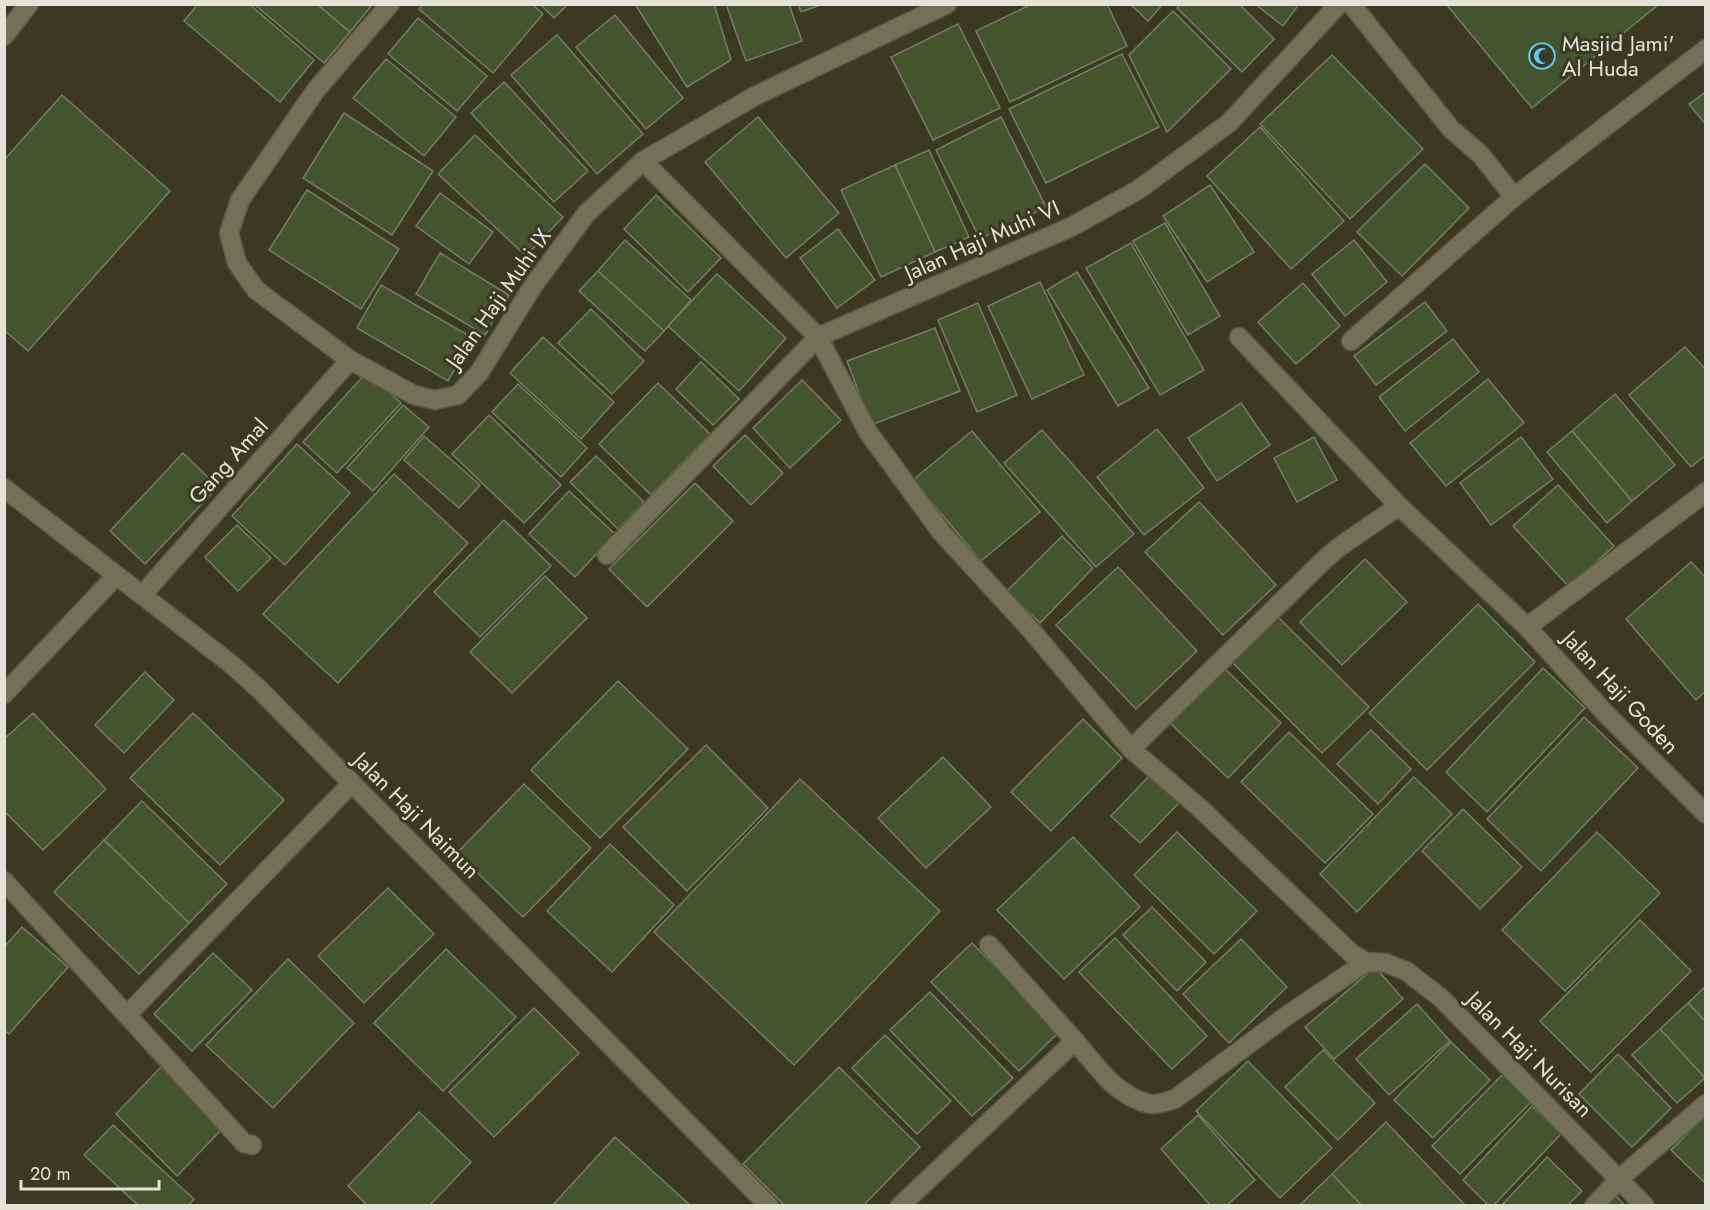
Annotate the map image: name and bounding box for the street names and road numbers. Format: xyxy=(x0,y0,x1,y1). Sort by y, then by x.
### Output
street label: Jalan Haji Muhi VI xyxy=(896,191,1065,290)
street label: Jalan Haji Muhi IX xyxy=(436,221,558,377)
street label: Gang Amal xyxy=(181,411,275,511)
street label: Jalan Haji Goden xyxy=(1553,621,1687,761)
street label: Jalan Haji Naimun xyxy=(344,742,488,886)
street label: Jalan Haji Nurisan xyxy=(1458,982,1600,1124)

